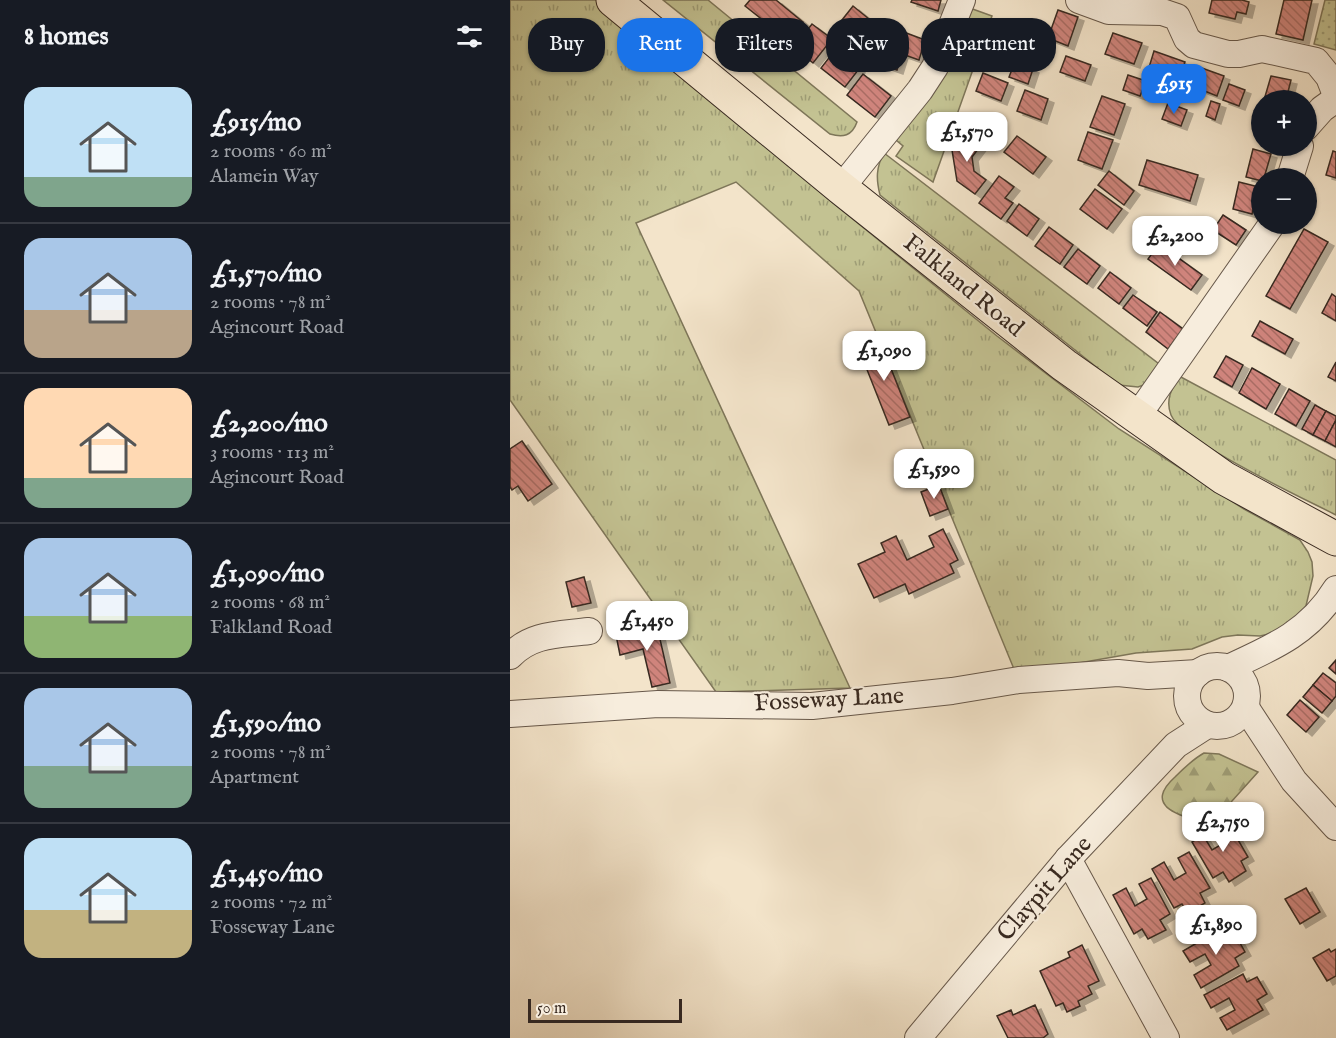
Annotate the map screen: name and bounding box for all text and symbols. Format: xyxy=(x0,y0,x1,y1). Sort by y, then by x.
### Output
chip: Buy xyxy=(528,18,605,72)
chip: Rent xyxy=(617,18,703,72)
chip: Filters xyxy=(715,18,814,72)
chip: New xyxy=(826,18,909,72)
chip: Apartment xyxy=(921,18,1056,72)
text: 8 homes xyxy=(24,20,109,53)
icon: filters xyxy=(453,20,486,53)
pin: £915 xyxy=(1138,64,1210,115)
text: £915 xyxy=(1155,71,1193,96)
map controls xyxy=(1251,90,1317,234)
button: + xyxy=(1251,90,1317,156)
text: £915/mo xyxy=(210,106,301,139)
icon: home xyxy=(72,111,144,183)
pin: £1,570 xyxy=(918,112,1016,163)
text: £1,570 xyxy=(940,119,994,144)
text: 2 rooms · 60 m² xyxy=(210,139,332,164)
text: Alamein Way xyxy=(210,164,319,189)
button: − xyxy=(1251,168,1317,234)
pin: £2,200 xyxy=(1126,216,1224,267)
text: £2,200 xyxy=(1146,223,1204,248)
street label: Falkland Road xyxy=(896,228,1030,344)
text: £1,570/mo xyxy=(210,257,322,290)
icon: home xyxy=(72,262,144,334)
text: 2 rooms · 78 m² xyxy=(210,290,331,315)
text: Agincourt Road xyxy=(210,315,344,340)
pin: £1,090 xyxy=(835,331,933,382)
text: £1,090 xyxy=(857,338,912,363)
text: £2,200/mo xyxy=(210,407,328,440)
icon: home xyxy=(72,412,144,484)
text: 3 rooms · 113 m² xyxy=(210,440,334,465)
pin: £1,590 xyxy=(885,449,983,500)
text: £1,590 xyxy=(908,456,960,481)
text: Agincourt Road xyxy=(210,465,344,490)
text: £1,090/mo xyxy=(210,557,324,590)
icon: home xyxy=(72,562,144,634)
text: 2 rooms · 68 m² xyxy=(210,590,330,615)
pin: £1,450 xyxy=(598,601,696,652)
text: £1,450 xyxy=(620,608,674,633)
text: Falkland Road xyxy=(210,615,332,640)
street label: Fosseway Lane xyxy=(753,681,905,719)
text: £1,590/mo xyxy=(210,707,321,740)
icon: home xyxy=(72,712,144,784)
text: 2 rooms · 78 m² xyxy=(210,740,331,765)
text: Apartment xyxy=(210,765,299,790)
pin: £2,750 xyxy=(1174,802,1272,853)
text: £2,750 xyxy=(1196,809,1250,834)
street label: Claypit Lane xyxy=(991,830,1099,948)
text: £1,450/mo xyxy=(210,857,323,890)
icon: home xyxy=(72,862,144,934)
text: 2 rooms · 72 m² xyxy=(210,890,332,915)
pin: £1,890 xyxy=(1167,905,1265,956)
text: £1,890 xyxy=(1189,912,1243,937)
text: Fosseway Lane xyxy=(210,915,335,940)
scale bar xyxy=(528,996,682,1024)
text: 50 m xyxy=(537,999,566,1019)

